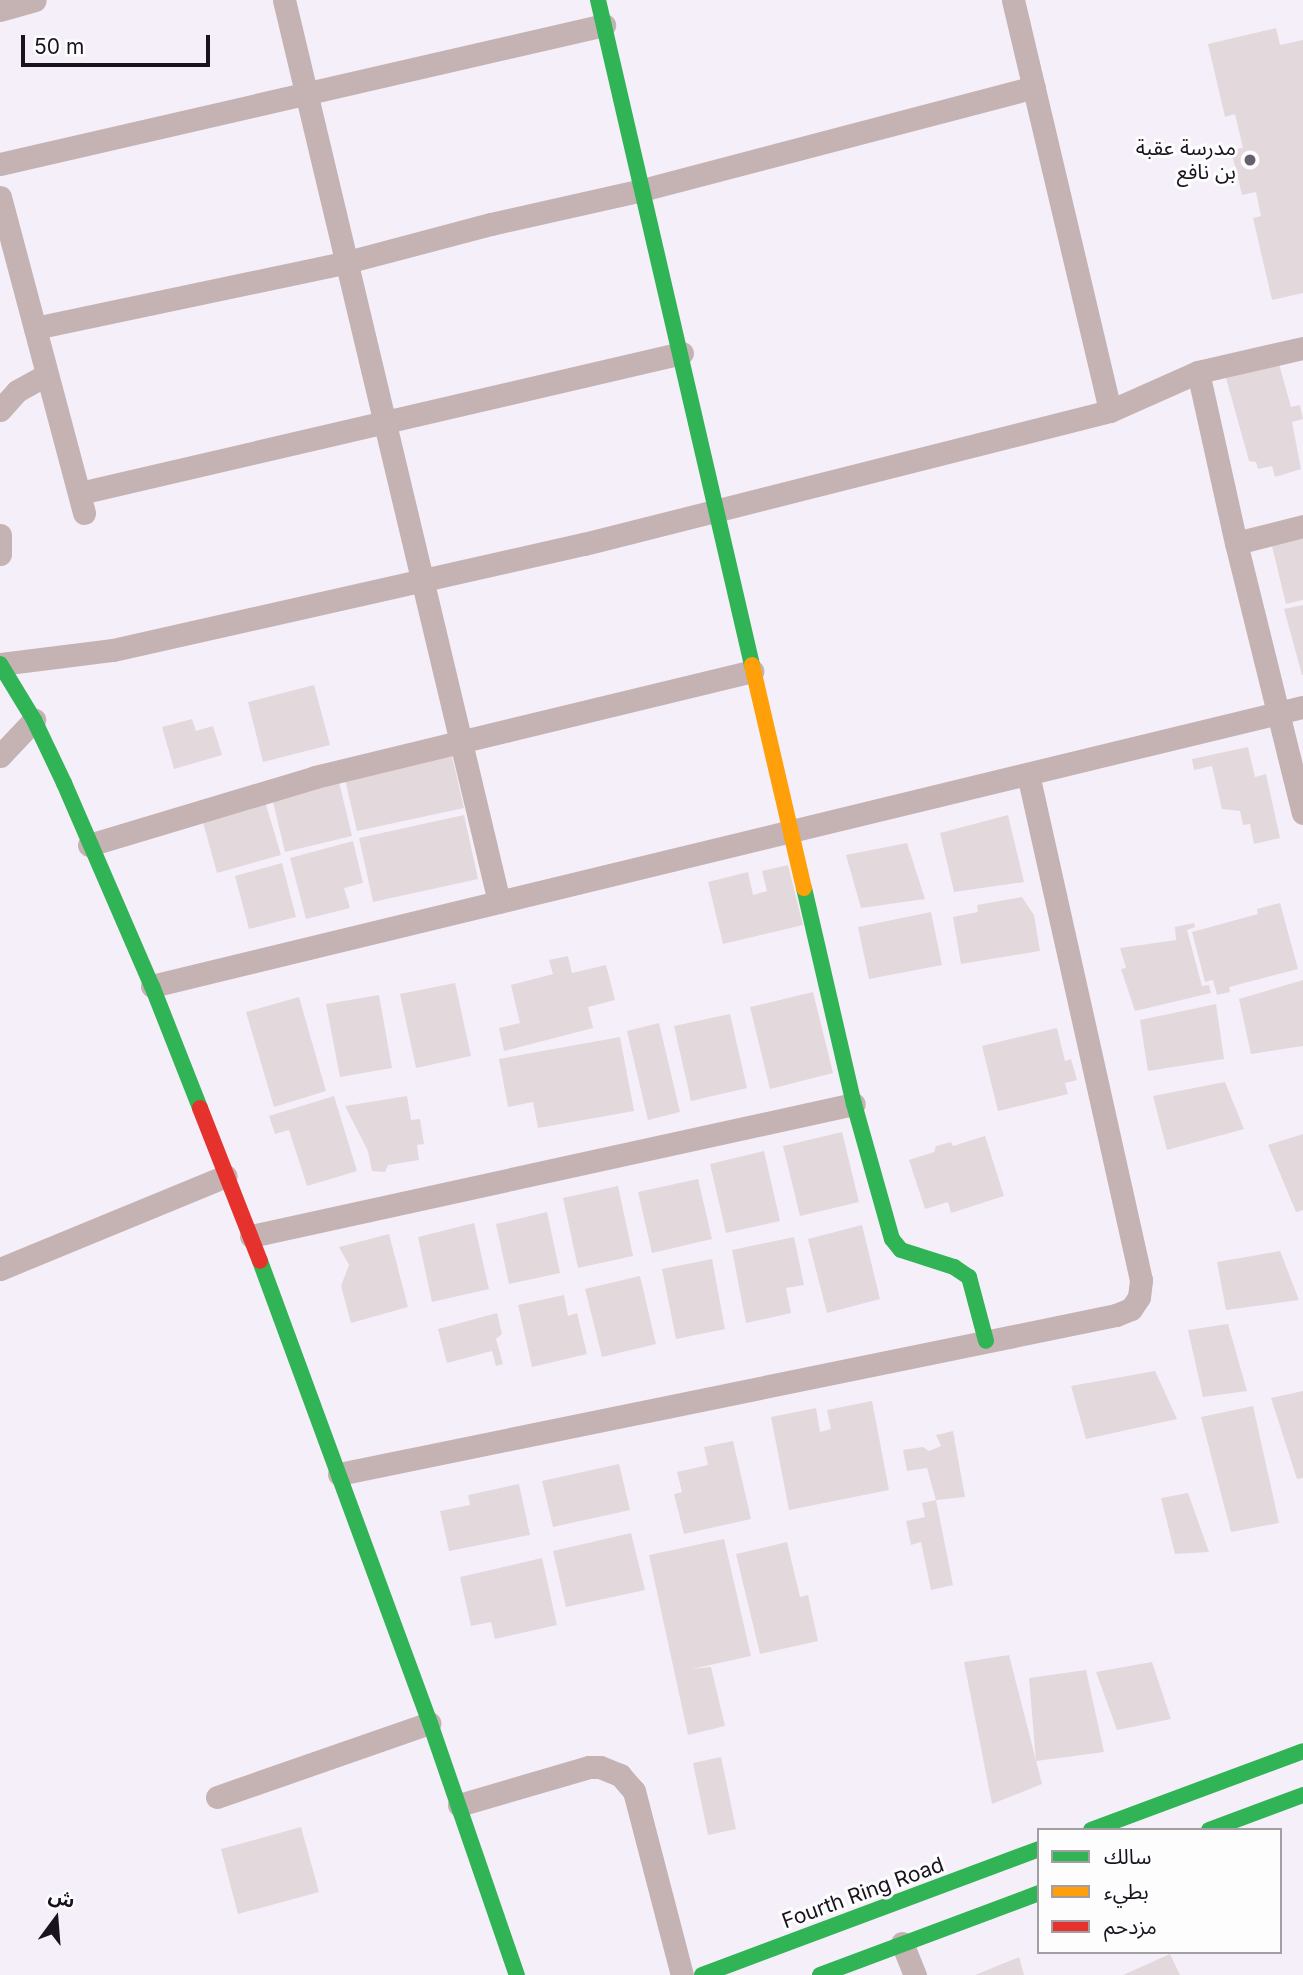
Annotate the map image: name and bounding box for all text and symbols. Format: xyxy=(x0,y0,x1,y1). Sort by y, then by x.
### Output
scale bar xyxy=(24,21,214,65)
text: 50 m xyxy=(34,34,84,59)
place label: مدرسة عقبة بن نافع xyxy=(1136,135,1236,185)
marker: مدرسة عقبة بن نافع xyxy=(1242,152,1258,168)
legend xyxy=(1037,1828,1282,1954)
text: سالك xyxy=(1104,1844,1151,1869)
street label: Fourth Ring Road xyxy=(779,1852,947,1934)
text: بطيء xyxy=(1104,1879,1149,1904)
north arrow xyxy=(21,1884,91,1954)
text: ش xyxy=(46,1884,78,1913)
text: مزدحم xyxy=(1104,1914,1157,1939)

